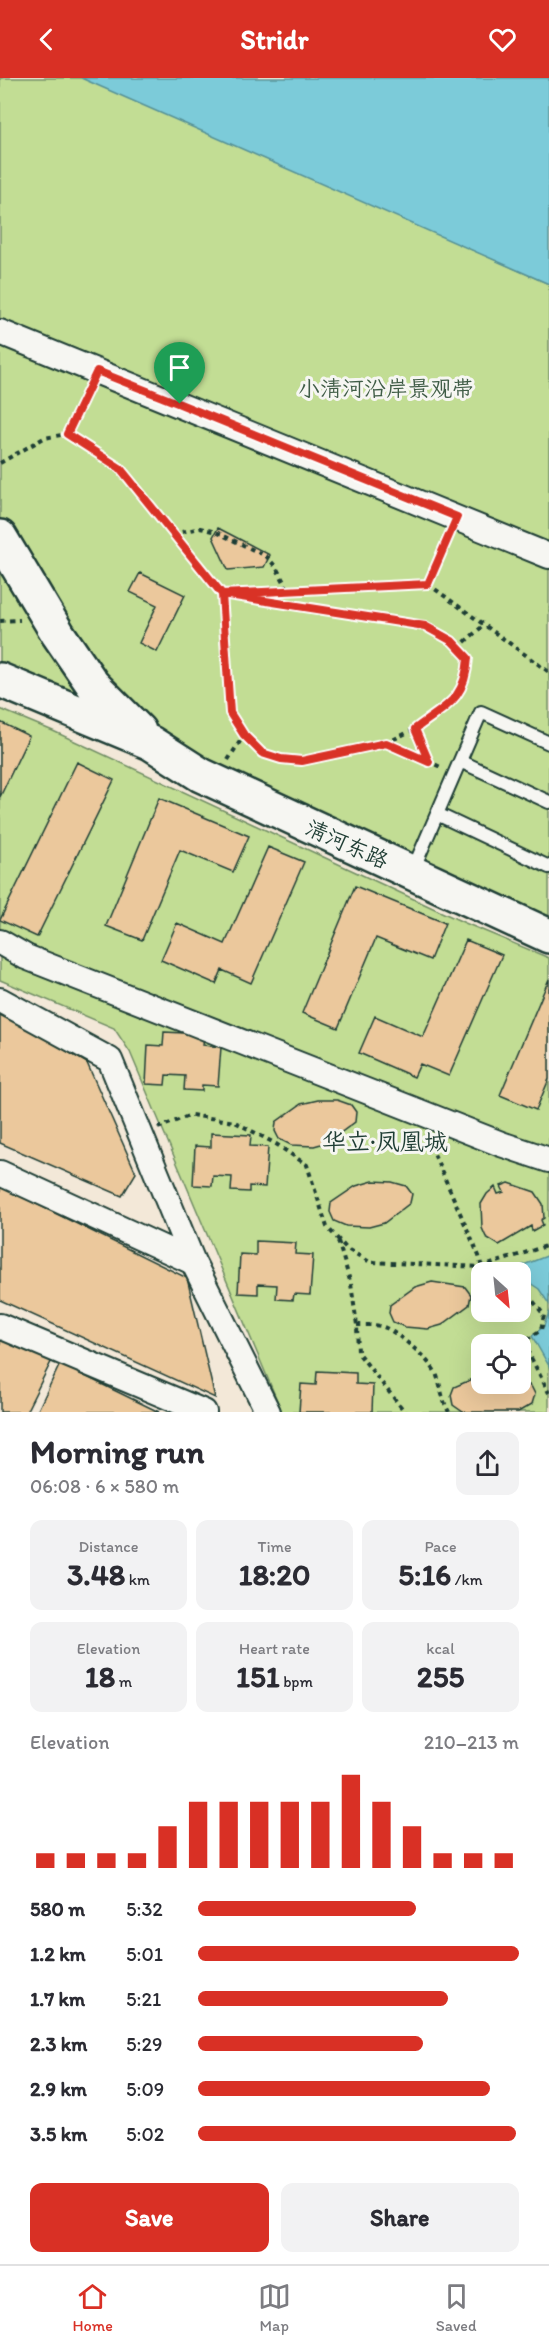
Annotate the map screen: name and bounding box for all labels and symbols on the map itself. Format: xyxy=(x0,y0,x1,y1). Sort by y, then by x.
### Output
pin xyxy=(154,342,205,404)
park label: 小清河沿岸景观带 xyxy=(298,375,474,402)
street label: 清河东路 xyxy=(301,814,393,874)
district label: 华立·凤凰城 xyxy=(322,1127,448,1156)
north arrow xyxy=(471,1262,531,1322)

